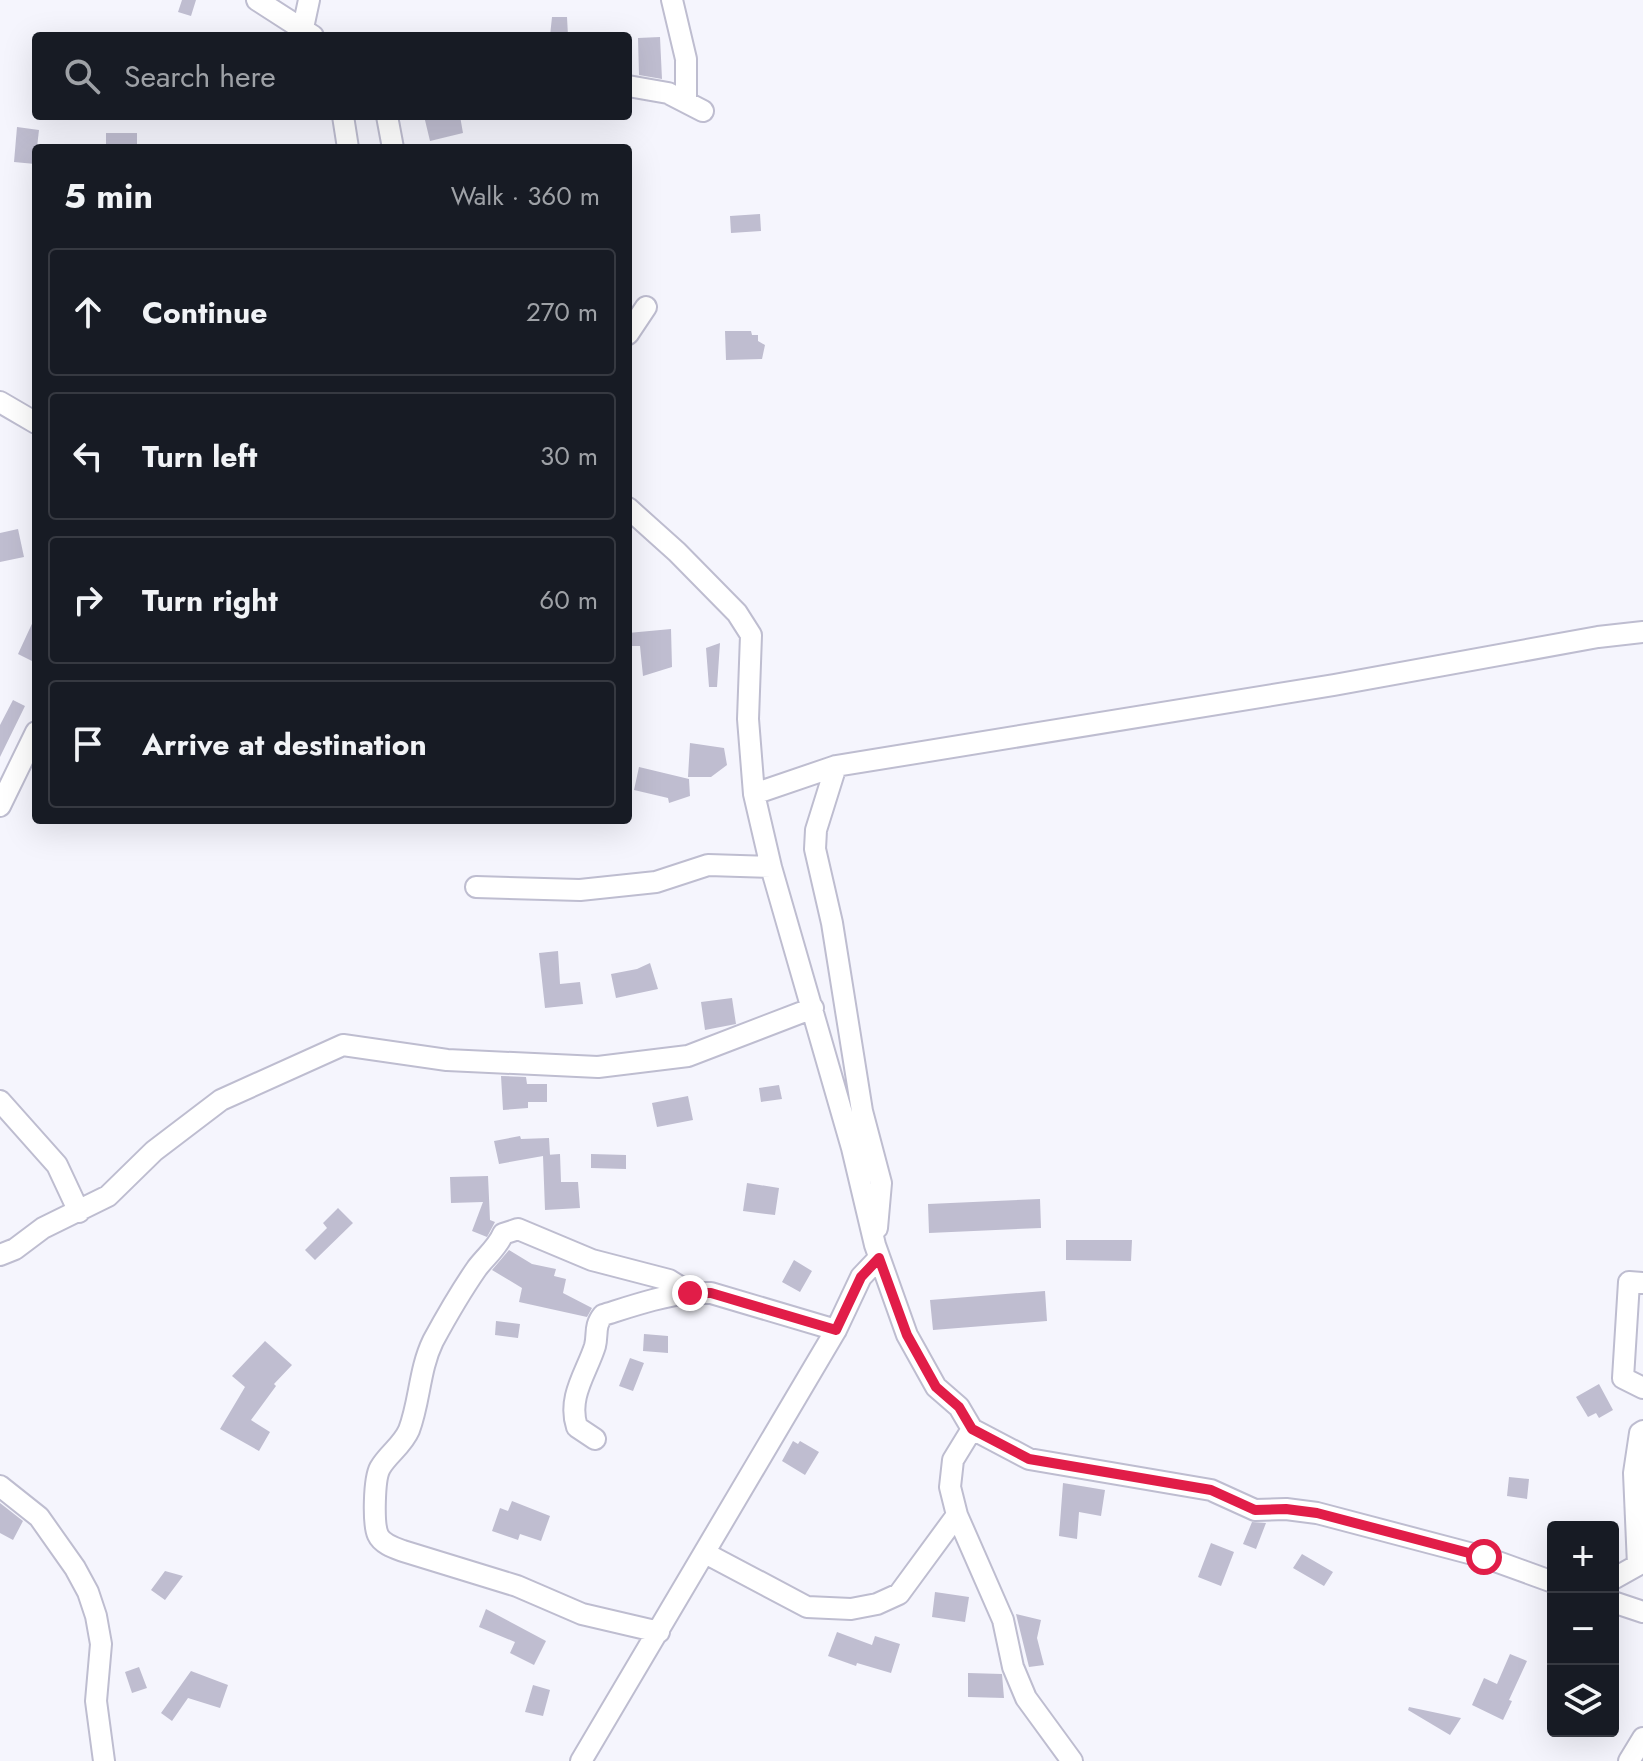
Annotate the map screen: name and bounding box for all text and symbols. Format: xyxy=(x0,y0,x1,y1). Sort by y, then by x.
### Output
search box xyxy=(32,32,632,120)
icon: search xyxy=(60,54,104,98)
text: Search here xyxy=(124,55,276,98)
text: 5 min xyxy=(64,172,153,221)
text: Walk · 360 m xyxy=(451,177,600,215)
icon: ahead xyxy=(66,290,110,334)
text: Continue xyxy=(142,291,268,334)
text: 270 m xyxy=(526,293,598,331)
icon: left xyxy=(66,434,110,478)
text: Turn left xyxy=(142,435,257,478)
text: 30 m xyxy=(540,437,598,475)
icon: right xyxy=(66,578,110,622)
text: Turn right xyxy=(142,579,278,622)
text: 60 m xyxy=(539,581,598,619)
icon: arrive xyxy=(66,722,110,766)
text: Arrive at destination xyxy=(142,723,427,766)
route end xyxy=(672,1275,708,1311)
map controls xyxy=(1547,1521,1619,1737)
button: + xyxy=(1547,1521,1619,1593)
route start xyxy=(1466,1539,1502,1575)
button: − xyxy=(1547,1593,1619,1665)
button: layers xyxy=(1547,1665,1619,1737)

